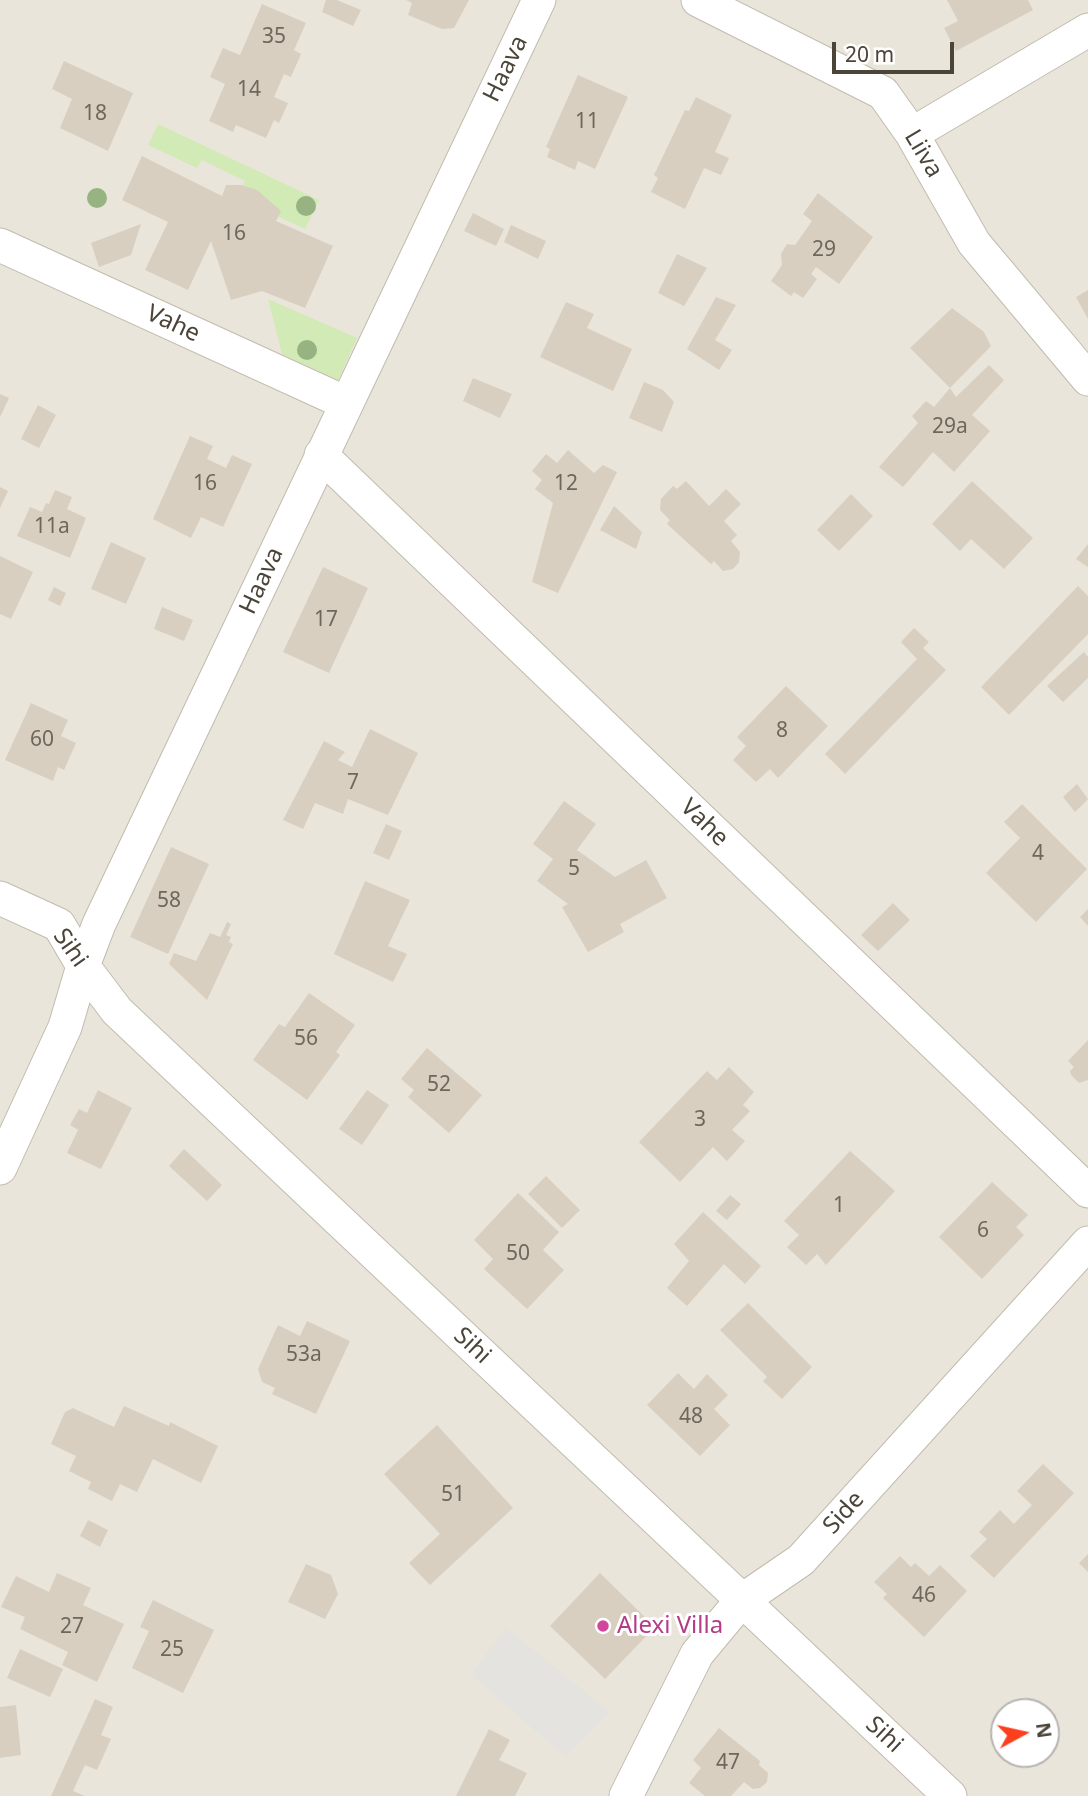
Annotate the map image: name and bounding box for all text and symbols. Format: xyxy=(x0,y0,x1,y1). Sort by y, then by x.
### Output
house number: 35 xyxy=(262,24,286,50)
scale bar xyxy=(836,28,958,72)
street label: Haava xyxy=(478,31,534,107)
text: 20 m xyxy=(845,40,894,68)
house number: 14 xyxy=(237,77,261,103)
house number: 18 xyxy=(83,101,107,127)
house number: 11 xyxy=(575,109,599,135)
street label: Liiva xyxy=(898,125,948,183)
house number: 16 xyxy=(222,221,246,247)
house number: 29 xyxy=(812,237,836,263)
street label: Vahe xyxy=(142,299,204,349)
house number: 29a xyxy=(932,414,968,440)
house number: 16 xyxy=(193,471,217,497)
house number: 12 xyxy=(554,471,578,497)
house number: 11a xyxy=(34,514,70,540)
street label: Haava xyxy=(234,543,290,619)
house number: 17 xyxy=(314,607,338,633)
house number: 8 xyxy=(776,718,788,744)
house number: 60 xyxy=(30,727,54,753)
house number: 7 xyxy=(347,770,359,796)
street label: Vahe xyxy=(674,793,734,853)
house number: 4 xyxy=(1032,841,1044,867)
house number: 5 xyxy=(568,856,580,882)
house number: 58 xyxy=(157,888,181,914)
street label: Sihi xyxy=(47,923,93,973)
house number: 56 xyxy=(294,1026,318,1052)
house number: 52 xyxy=(427,1072,451,1098)
house number: 3 xyxy=(694,1107,706,1133)
house number: 1 xyxy=(833,1193,845,1219)
house number: 6 xyxy=(977,1218,989,1244)
house number: 50 xyxy=(506,1241,530,1267)
street label: Sihi xyxy=(447,1322,497,1370)
house number: 53a xyxy=(286,1342,322,1368)
house number: 48 xyxy=(679,1404,703,1430)
house number: 51 xyxy=(441,1482,465,1508)
street label: Side xyxy=(817,1486,871,1540)
house number: 46 xyxy=(912,1583,936,1609)
place label: Alexi Villa xyxy=(617,1612,723,1640)
house number: 27 xyxy=(60,1614,84,1640)
marker: Alexi Villa xyxy=(595,1618,611,1634)
house number: 25 xyxy=(160,1637,184,1663)
north arrow xyxy=(990,1698,1060,1768)
street label: Sihi xyxy=(859,1711,909,1759)
text: N xyxy=(1030,1721,1058,1740)
house number: 47 xyxy=(716,1750,740,1776)

